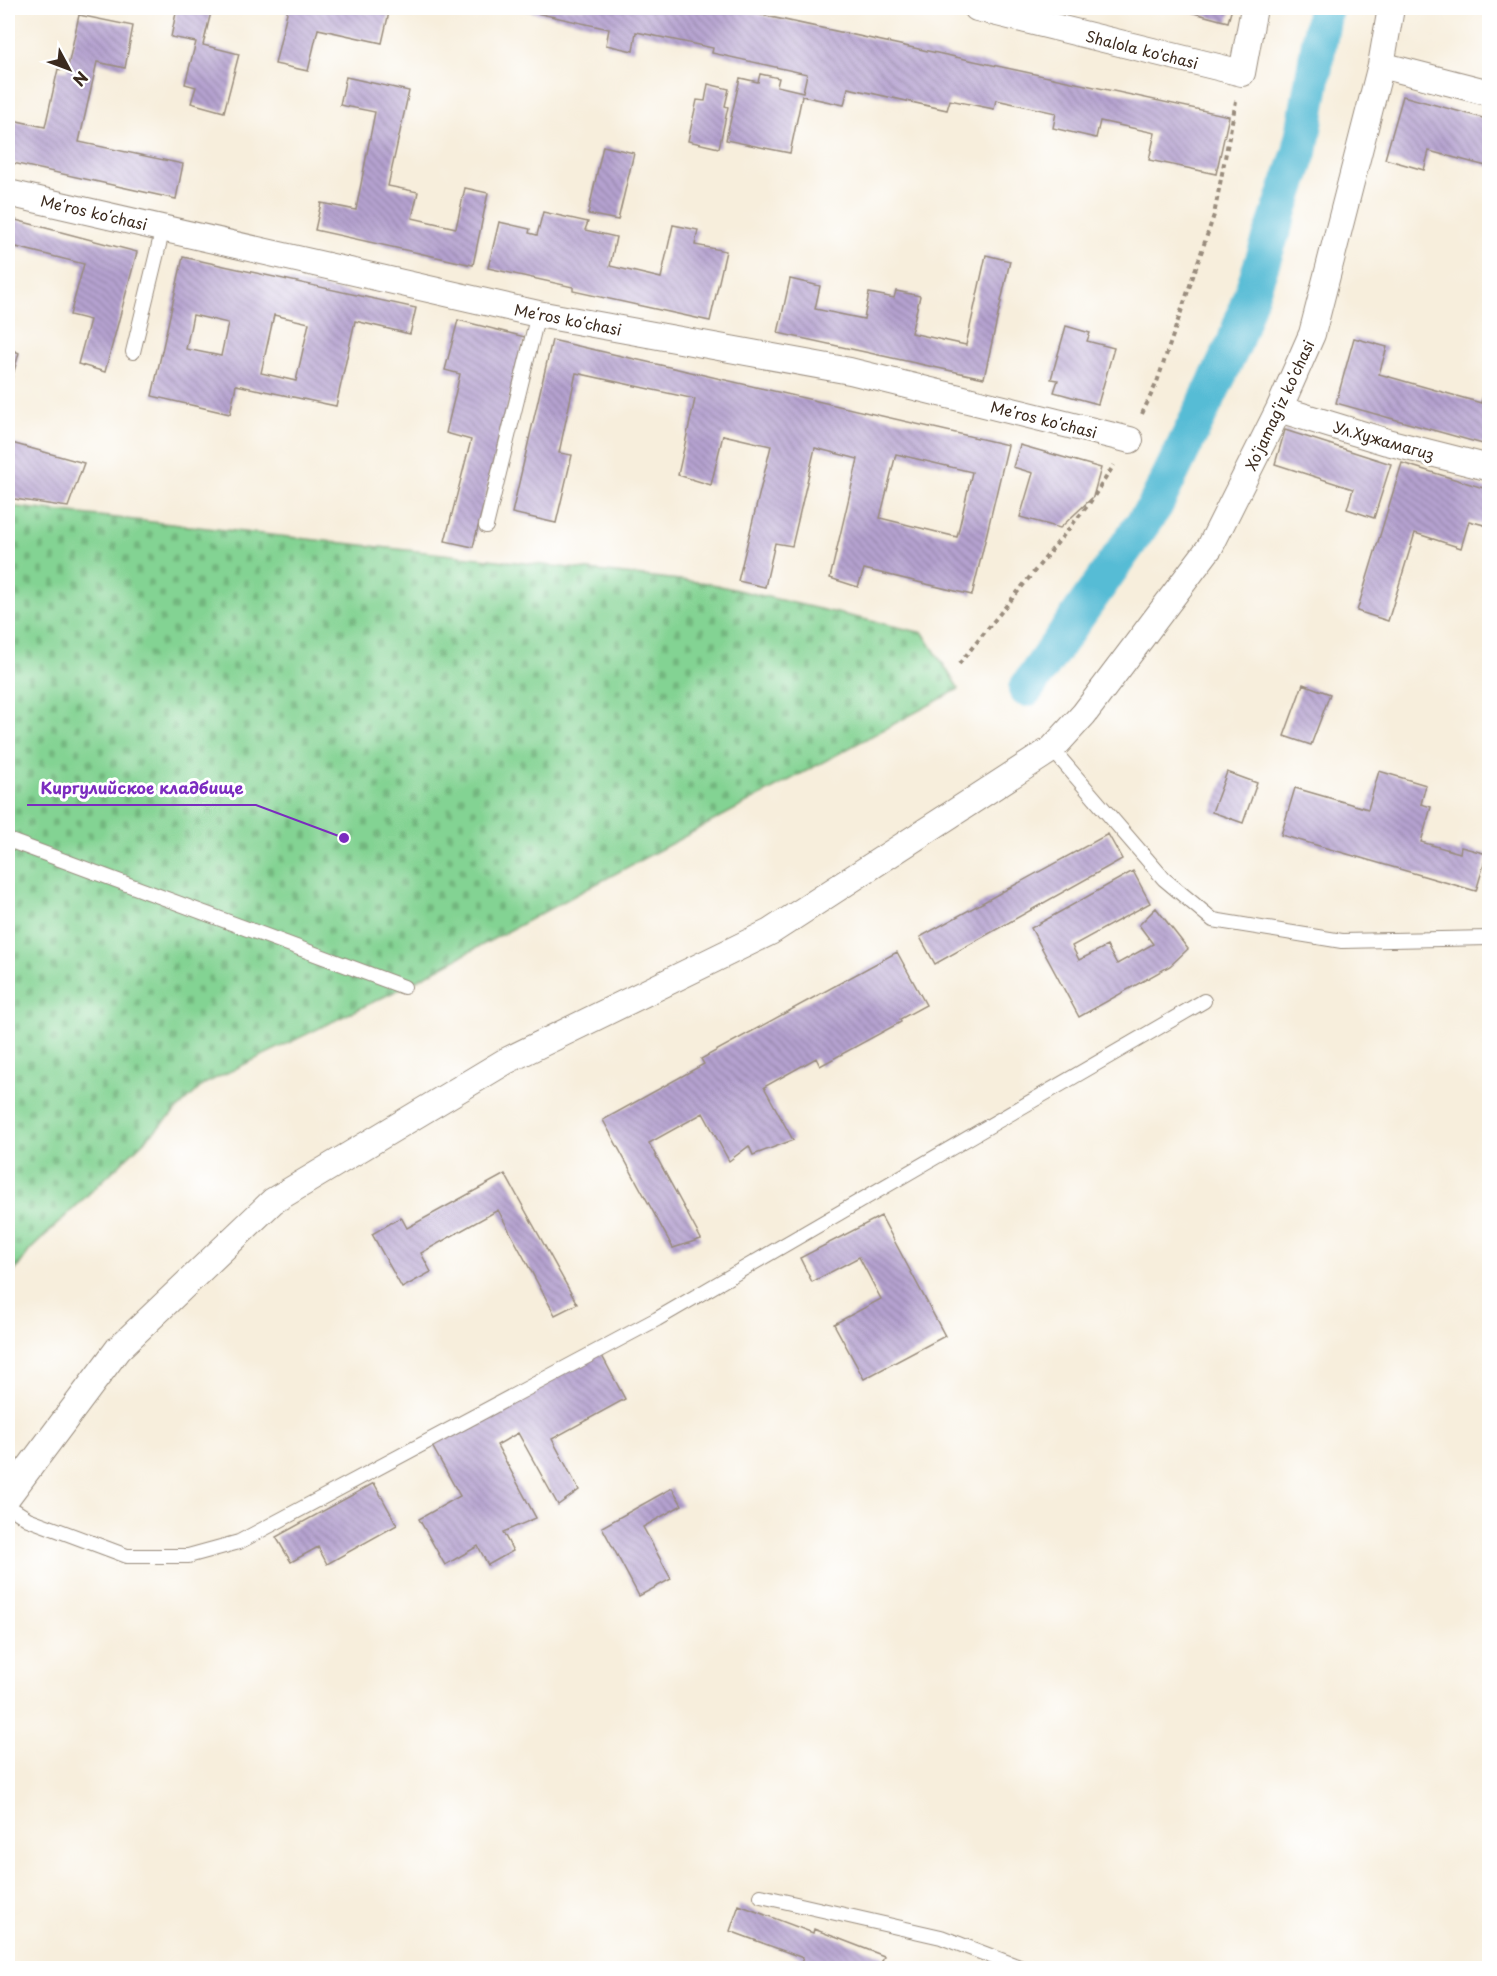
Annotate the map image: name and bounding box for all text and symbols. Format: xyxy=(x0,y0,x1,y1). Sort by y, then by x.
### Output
street label: Shalola ko'chasi xyxy=(1083,24,1201,74)
north arrow xyxy=(39,39,99,99)
text: N xyxy=(68,67,94,92)
street label: Meʻros koʻchasi xyxy=(38,189,150,235)
street label: Meʻros koʻchasi xyxy=(512,297,624,341)
street label: Xoʻjamagʻiz koʻchasi xyxy=(1239,336,1319,474)
street label: Meʻros koʻchasi xyxy=(988,395,1100,443)
street label: Ул.Хужамагиз xyxy=(1331,415,1437,465)
callout: Киргулийское кладбище xyxy=(27,771,256,805)
text: Киргулийское кладбище xyxy=(41,775,243,799)

